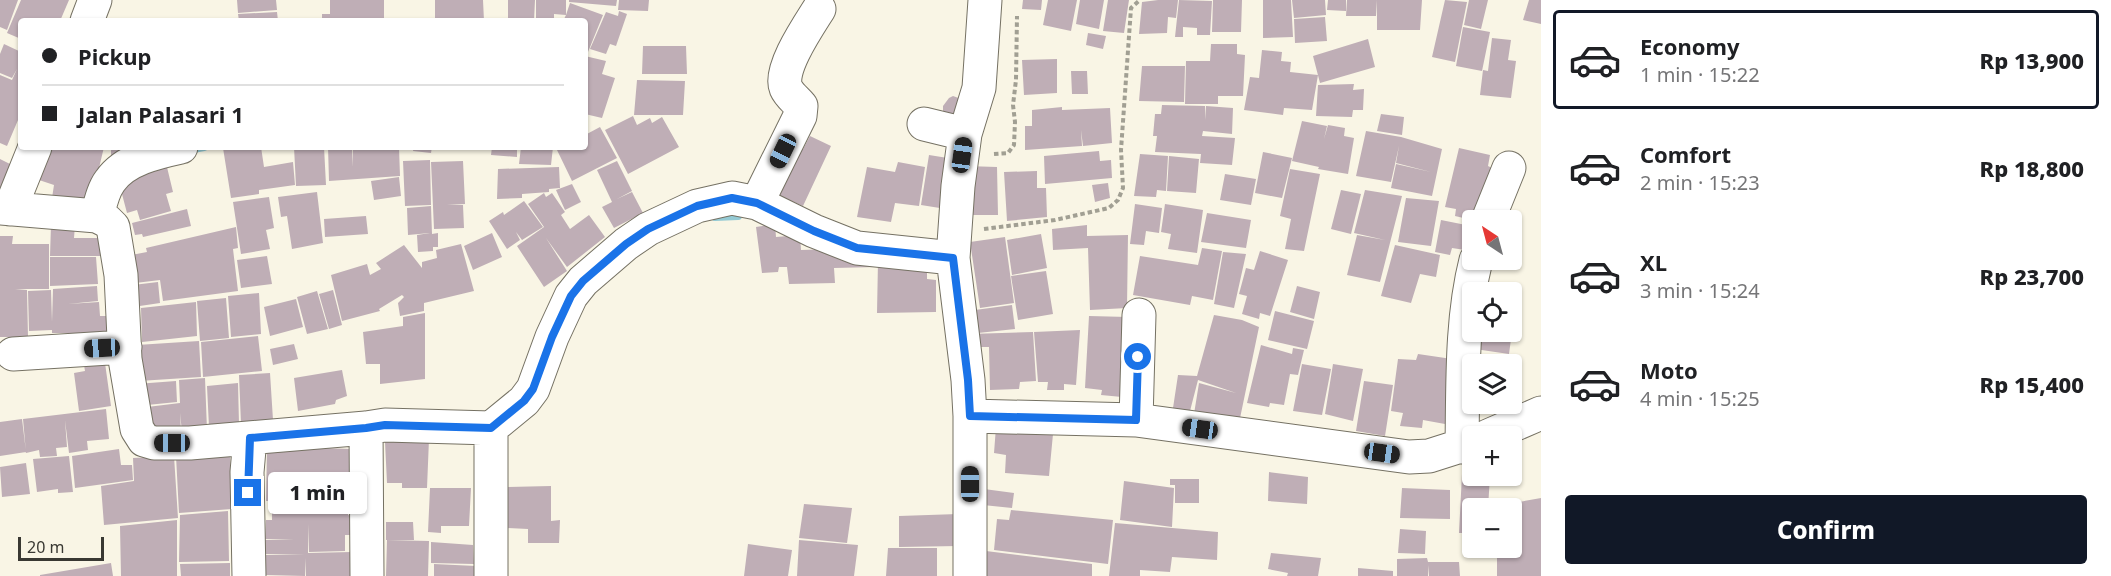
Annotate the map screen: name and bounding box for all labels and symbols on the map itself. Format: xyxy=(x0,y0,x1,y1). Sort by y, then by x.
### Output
car xyxy=(767,131,799,171)
car xyxy=(951,136,973,174)
north arrow xyxy=(1462,210,1522,270)
car xyxy=(84,338,120,358)
route start xyxy=(1124,343,1151,370)
car xyxy=(1181,418,1219,440)
car xyxy=(154,434,190,452)
car xyxy=(1363,442,1401,464)
car xyxy=(961,466,979,502)
callout: 1 min xyxy=(269,472,368,514)
route end xyxy=(234,479,261,506)
scale bar xyxy=(18,534,104,562)

